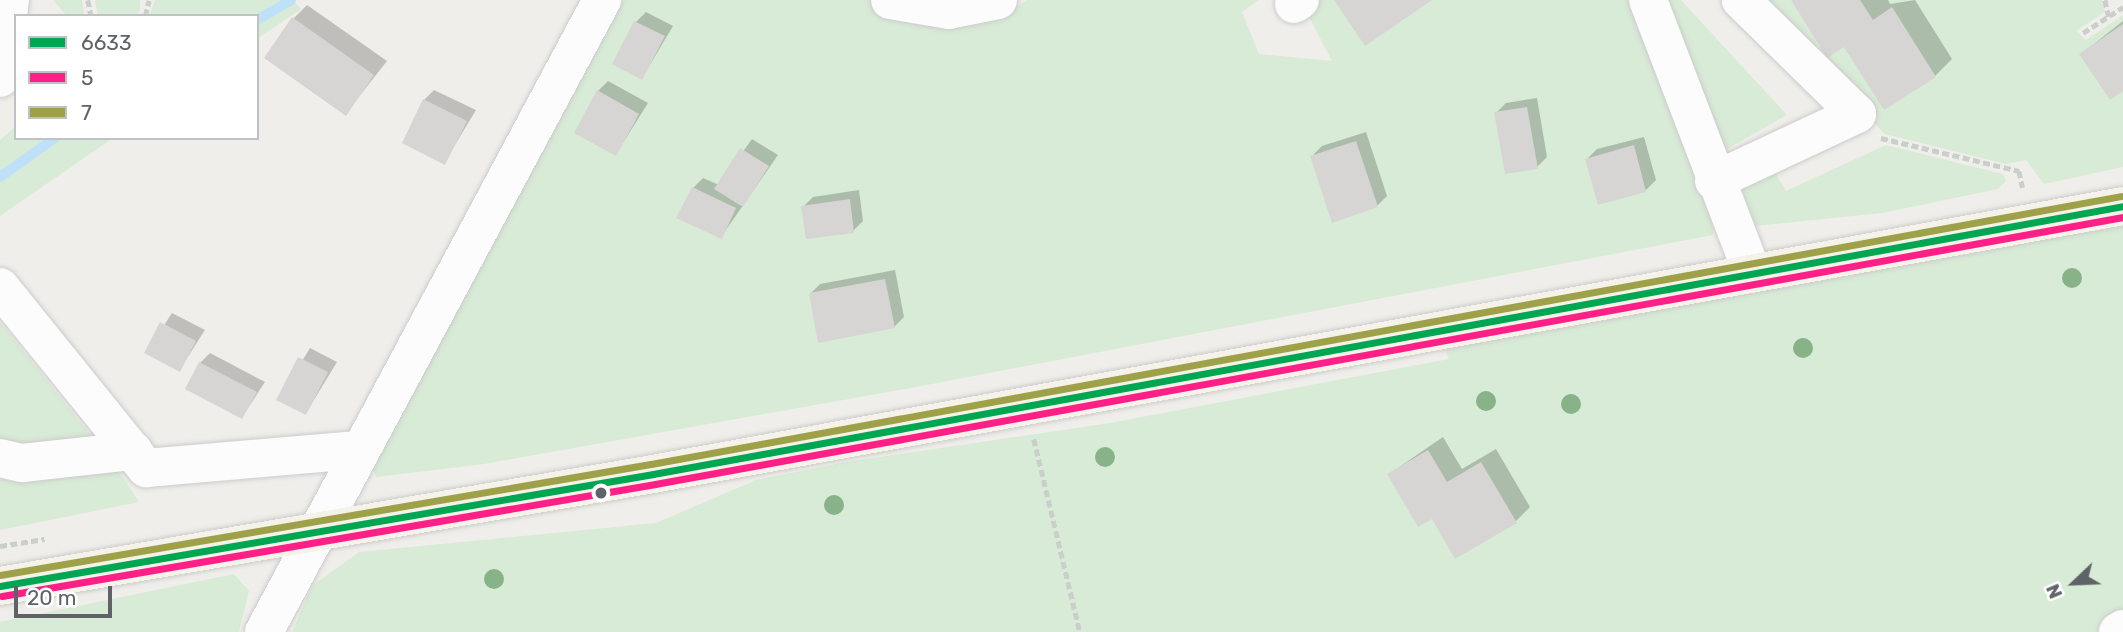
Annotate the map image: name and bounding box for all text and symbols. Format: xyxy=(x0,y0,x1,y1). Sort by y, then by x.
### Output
legend xyxy=(14,14,259,140)
text: 6633 xyxy=(81,30,132,55)
text: 5 xyxy=(81,65,93,90)
text: 7 xyxy=(81,100,92,125)
unlabelled marker xyxy=(594,486,608,500)
north arrow xyxy=(2039,548,2109,618)
scale bar xyxy=(18,572,116,616)
text: N xyxy=(2041,581,2067,602)
text: 20 m xyxy=(27,585,76,610)

